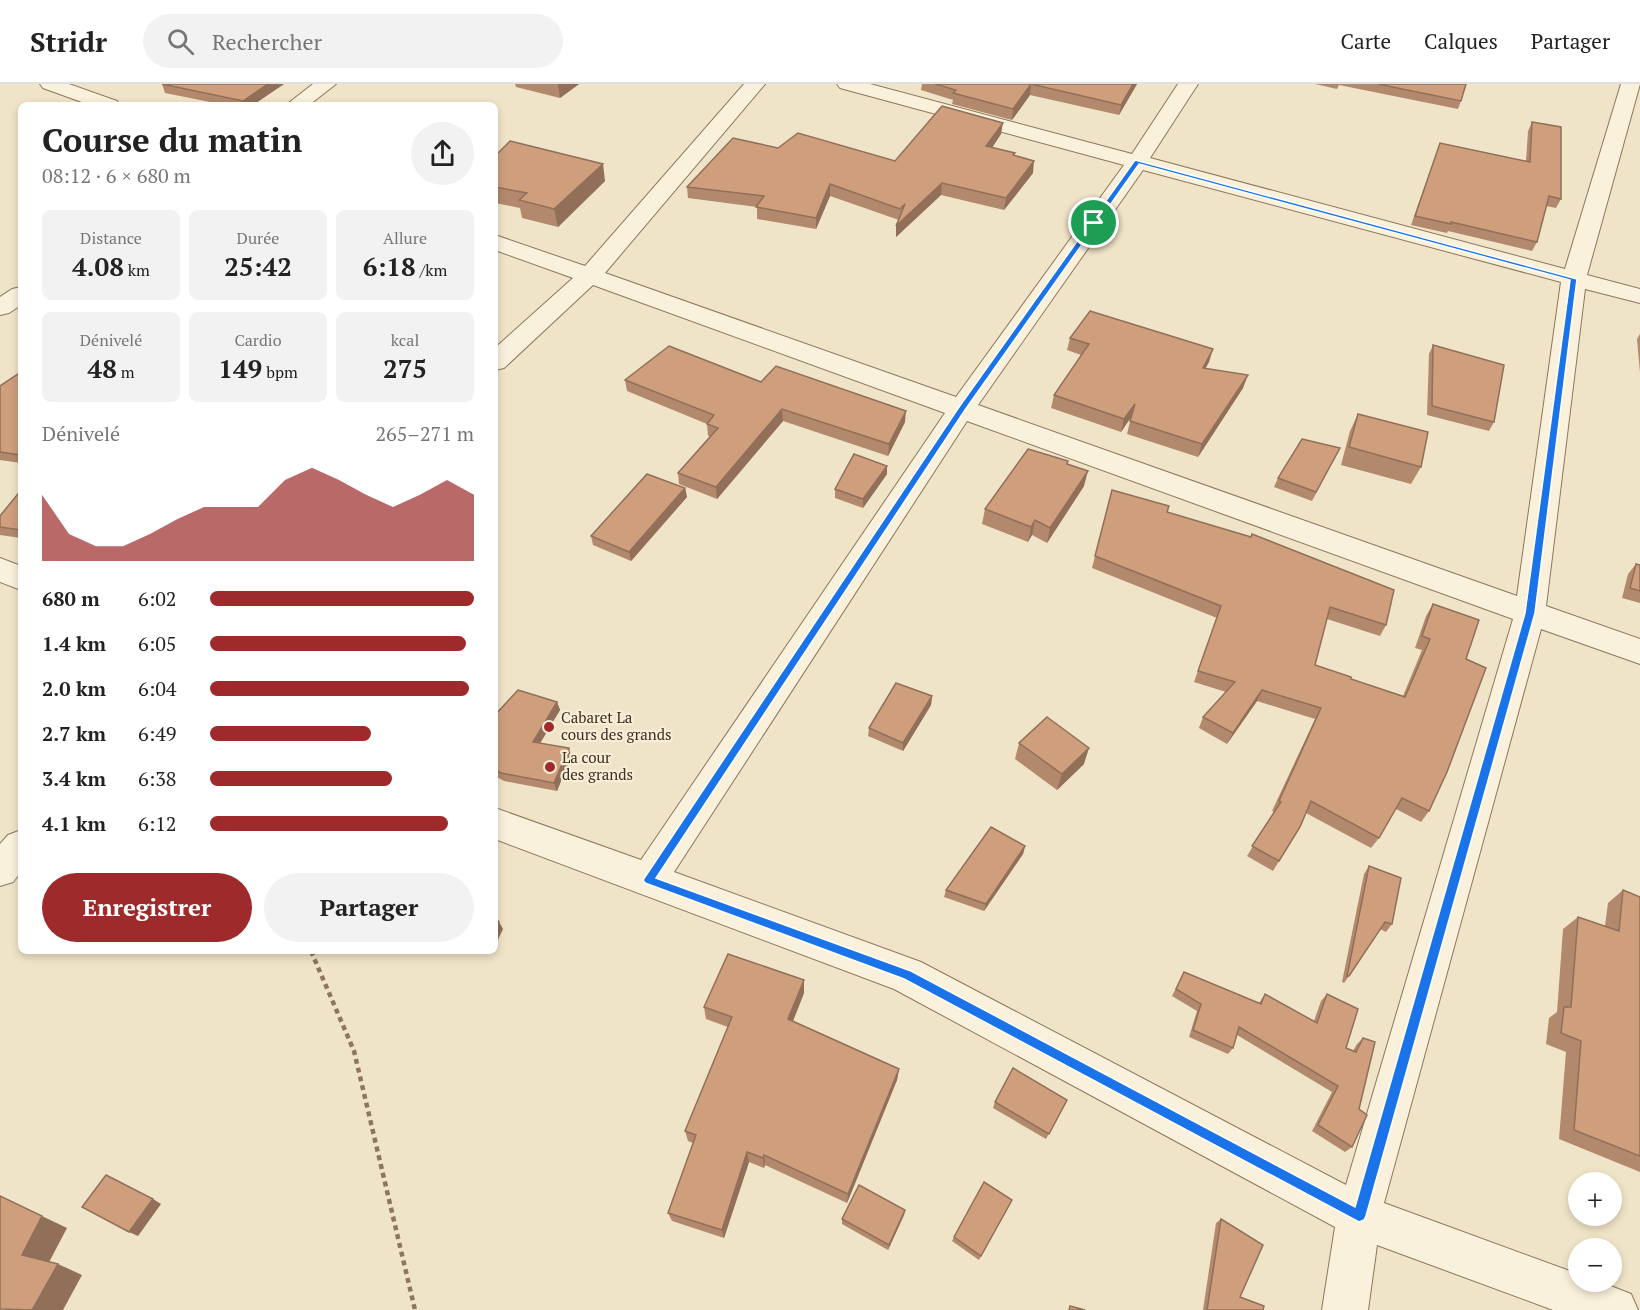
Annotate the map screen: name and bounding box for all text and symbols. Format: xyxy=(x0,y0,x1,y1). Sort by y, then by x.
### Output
search box xyxy=(143,14,563,68)
text: Stridr xyxy=(30,23,107,60)
icon: search xyxy=(164,25,197,58)
text: Rechercher xyxy=(212,27,322,56)
text: Carte xyxy=(1341,27,1391,55)
text: Calques xyxy=(1424,27,1498,55)
text: Partager xyxy=(1531,27,1610,55)
text: Course du matin xyxy=(42,118,302,161)
button: share xyxy=(411,122,474,185)
text: 08:12 · 6 × 680 m xyxy=(42,162,191,189)
pin xyxy=(1068,197,1119,248)
icon: arrive xyxy=(1077,206,1110,239)
text: Distance xyxy=(80,227,142,249)
text: Durée xyxy=(237,227,279,249)
text: Allure xyxy=(383,227,427,249)
text: 4.08 xyxy=(72,249,124,283)
text: 25:42 xyxy=(224,249,292,283)
text: 6:18 xyxy=(363,249,416,283)
text: km xyxy=(124,259,150,281)
text: /km xyxy=(416,259,447,281)
text: Dénivelé xyxy=(80,329,142,351)
text: Cardio xyxy=(234,329,282,351)
text: kcal xyxy=(391,329,419,351)
text: 48 xyxy=(87,351,117,385)
text: 149 xyxy=(218,351,262,385)
text: 275 xyxy=(383,351,427,385)
text: m xyxy=(117,361,135,383)
text: bpm xyxy=(262,361,298,383)
text: Dénivelé xyxy=(42,420,120,447)
text: 265–271 m xyxy=(375,420,474,447)
text: 680 m xyxy=(42,585,100,612)
text: 6:02 xyxy=(138,585,177,612)
text: 1.4 km xyxy=(42,630,106,657)
text: 6:05 xyxy=(138,630,177,657)
text: 2.0 km xyxy=(42,675,106,702)
text: 6:04 xyxy=(138,675,177,702)
place label: Cabaret La cours des grands xyxy=(561,707,672,744)
text: 2.7 km xyxy=(42,720,106,747)
text: 6:49 xyxy=(138,720,177,747)
marker: Cabaret La cours des grands xyxy=(542,720,556,734)
place label: La cour des grands xyxy=(562,747,633,784)
marker: La cour des grands xyxy=(543,760,557,774)
text: 3.4 km xyxy=(42,765,106,792)
text: 6:38 xyxy=(138,765,177,792)
text: 4.1 km xyxy=(42,810,106,837)
text: 6:12 xyxy=(138,810,177,837)
button: Enregistrer xyxy=(42,873,252,942)
button: Partager xyxy=(264,873,474,942)
map controls xyxy=(1568,1172,1622,1292)
button: + xyxy=(1568,1172,1622,1226)
button: − xyxy=(1568,1238,1622,1292)

